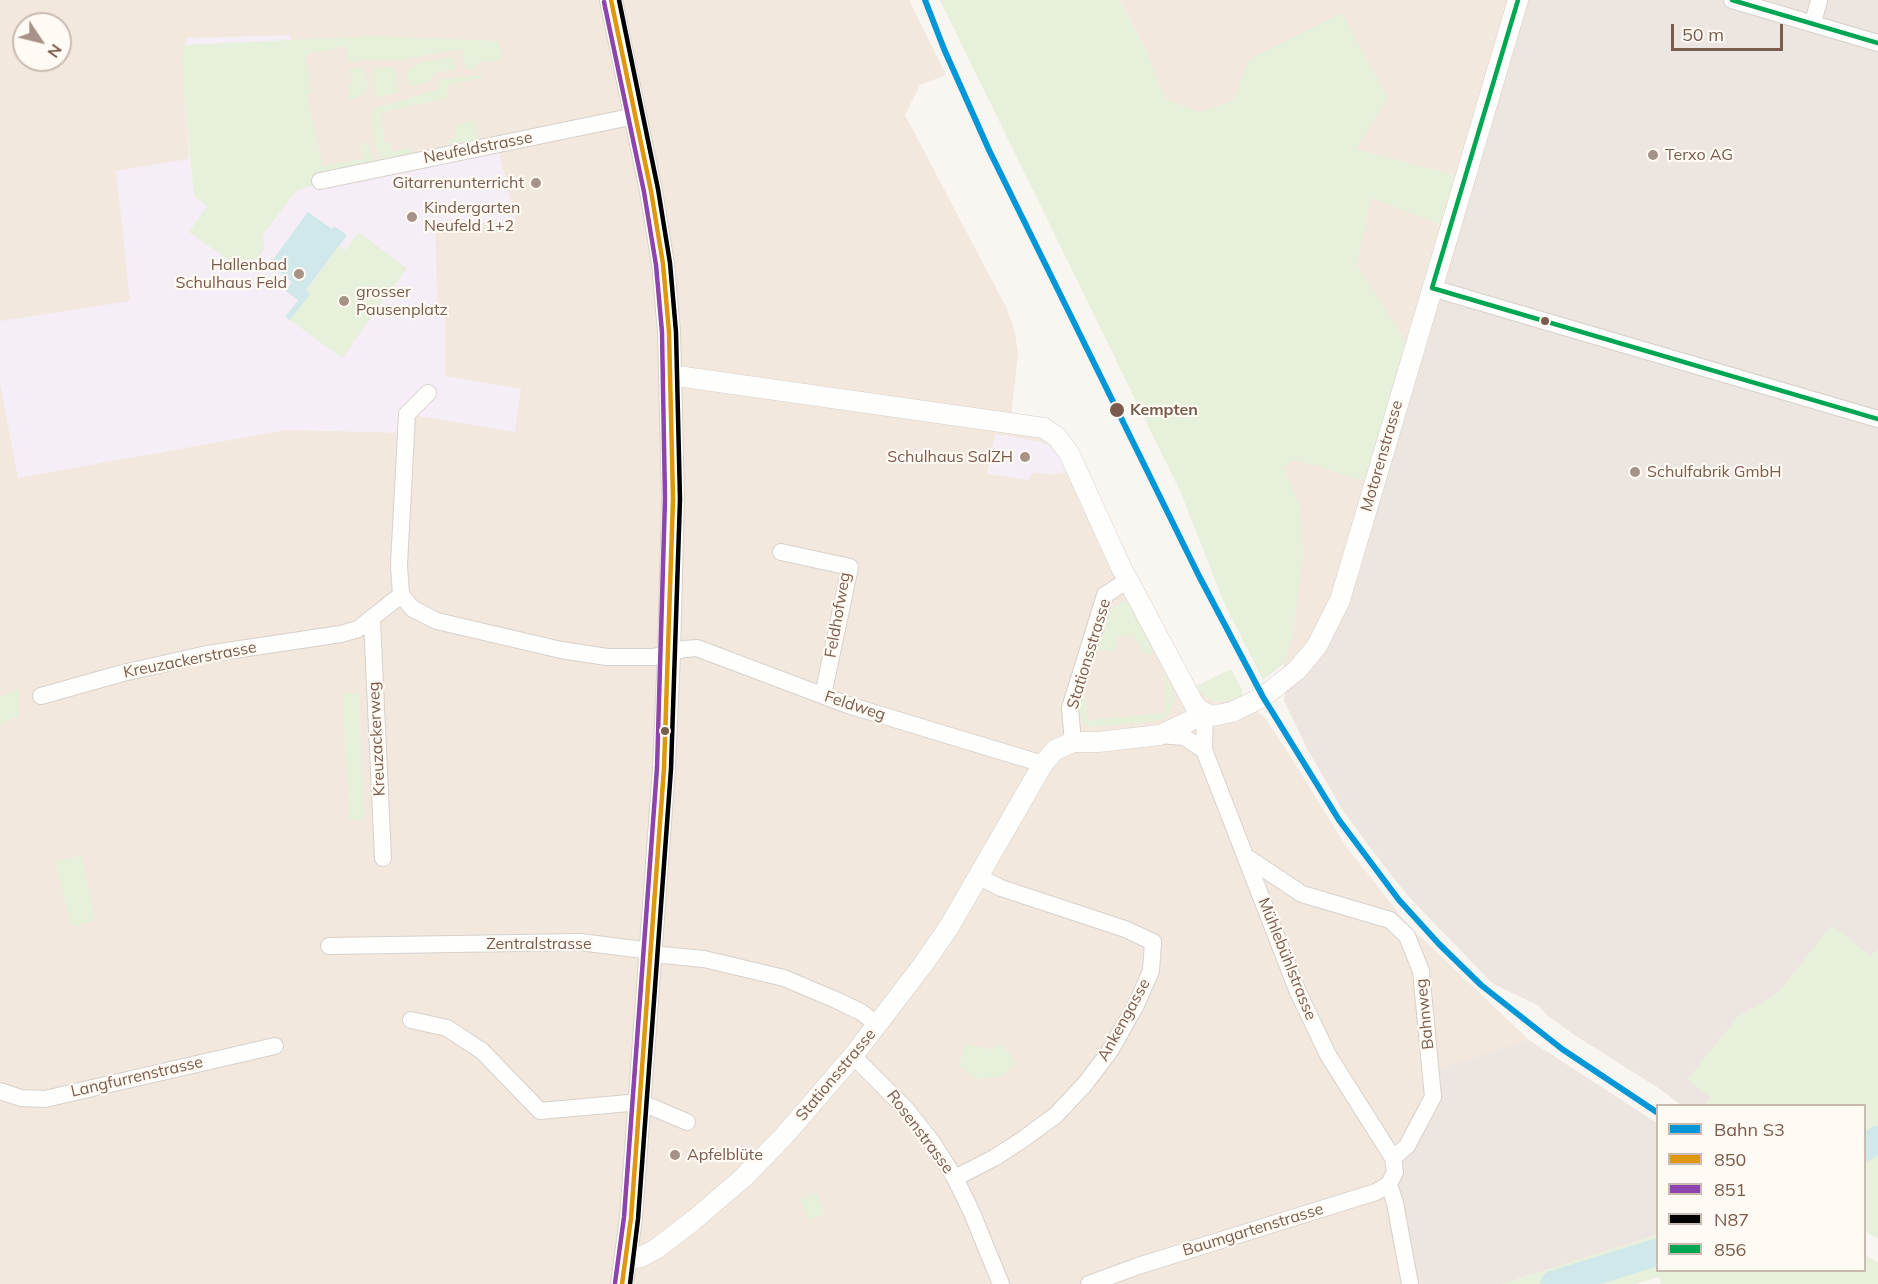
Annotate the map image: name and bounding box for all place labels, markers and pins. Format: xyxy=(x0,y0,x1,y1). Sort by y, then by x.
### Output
place label: Terxo AG xyxy=(1665,145,1733,165)
marker: Terxo AG xyxy=(1646,148,1660,162)
place label: Gitarrenunterricht xyxy=(393,173,524,193)
marker: Gitarrenunterricht xyxy=(529,176,543,190)
place label: Kindergarten Neufeld 1+2 xyxy=(424,198,520,236)
marker: Kindergarten Neufeld 1+2 xyxy=(405,210,419,224)
place label: Hallenbad Schulhaus Feld xyxy=(176,255,287,293)
marker: Hallenbad Schulhaus Feld xyxy=(292,267,306,281)
place label: grosser Pausenplatz xyxy=(356,282,448,320)
marker: grosser Pausenplatz xyxy=(337,294,351,308)
unlabelled marker xyxy=(1539,315,1551,327)
place label: Kempten xyxy=(1130,400,1198,420)
marker: Kempten xyxy=(1108,401,1126,419)
place label: Schulhaus SalZH xyxy=(887,447,1013,467)
marker: Schulhaus SalZH xyxy=(1018,450,1032,464)
place label: Schulfabrik GmbH xyxy=(1647,462,1781,482)
marker: Schulfabrik GmbH xyxy=(1628,465,1642,479)
unlabelled marker xyxy=(659,725,671,737)
place label: Apfelblüte xyxy=(687,1145,763,1165)
marker: Apfelblüte xyxy=(668,1148,682,1162)

